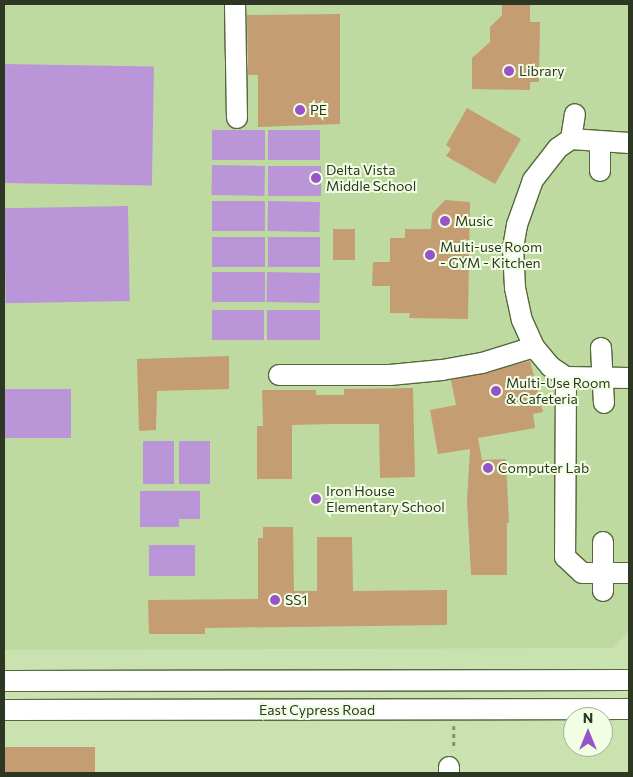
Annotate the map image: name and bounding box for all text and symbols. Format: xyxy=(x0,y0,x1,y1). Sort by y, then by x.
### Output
place label: Library xyxy=(519,63,565,79)
marker: Library xyxy=(503,65,515,77)
place label: PE xyxy=(310,102,327,118)
marker: PE xyxy=(294,104,306,116)
place label: Delta Vista Middle School xyxy=(326,162,416,194)
marker: Delta Vista Middle School xyxy=(310,172,322,184)
place label: Music xyxy=(455,213,493,229)
marker: Music xyxy=(439,215,451,227)
place label: Multi-use Room - GYM - Kitchen xyxy=(440,239,542,272)
marker: Multi-use Room - GYM - Kitchen xyxy=(424,249,436,261)
place label: Multi-Use Room & Cafeteria xyxy=(506,375,611,408)
marker: Multi-Use Room & Cafeteria xyxy=(490,385,502,397)
place label: Computer Lab xyxy=(498,460,589,476)
marker: Computer Lab xyxy=(482,462,494,474)
place label: Iron House Elementary School xyxy=(326,483,445,516)
marker: Iron House Elementary School xyxy=(310,493,322,505)
place label: SS1 xyxy=(285,592,307,608)
marker: SS1 xyxy=(269,594,281,606)
street label: East Cypress Road xyxy=(259,702,375,718)
north arrow xyxy=(563,707,613,757)
text: N xyxy=(583,709,593,726)

